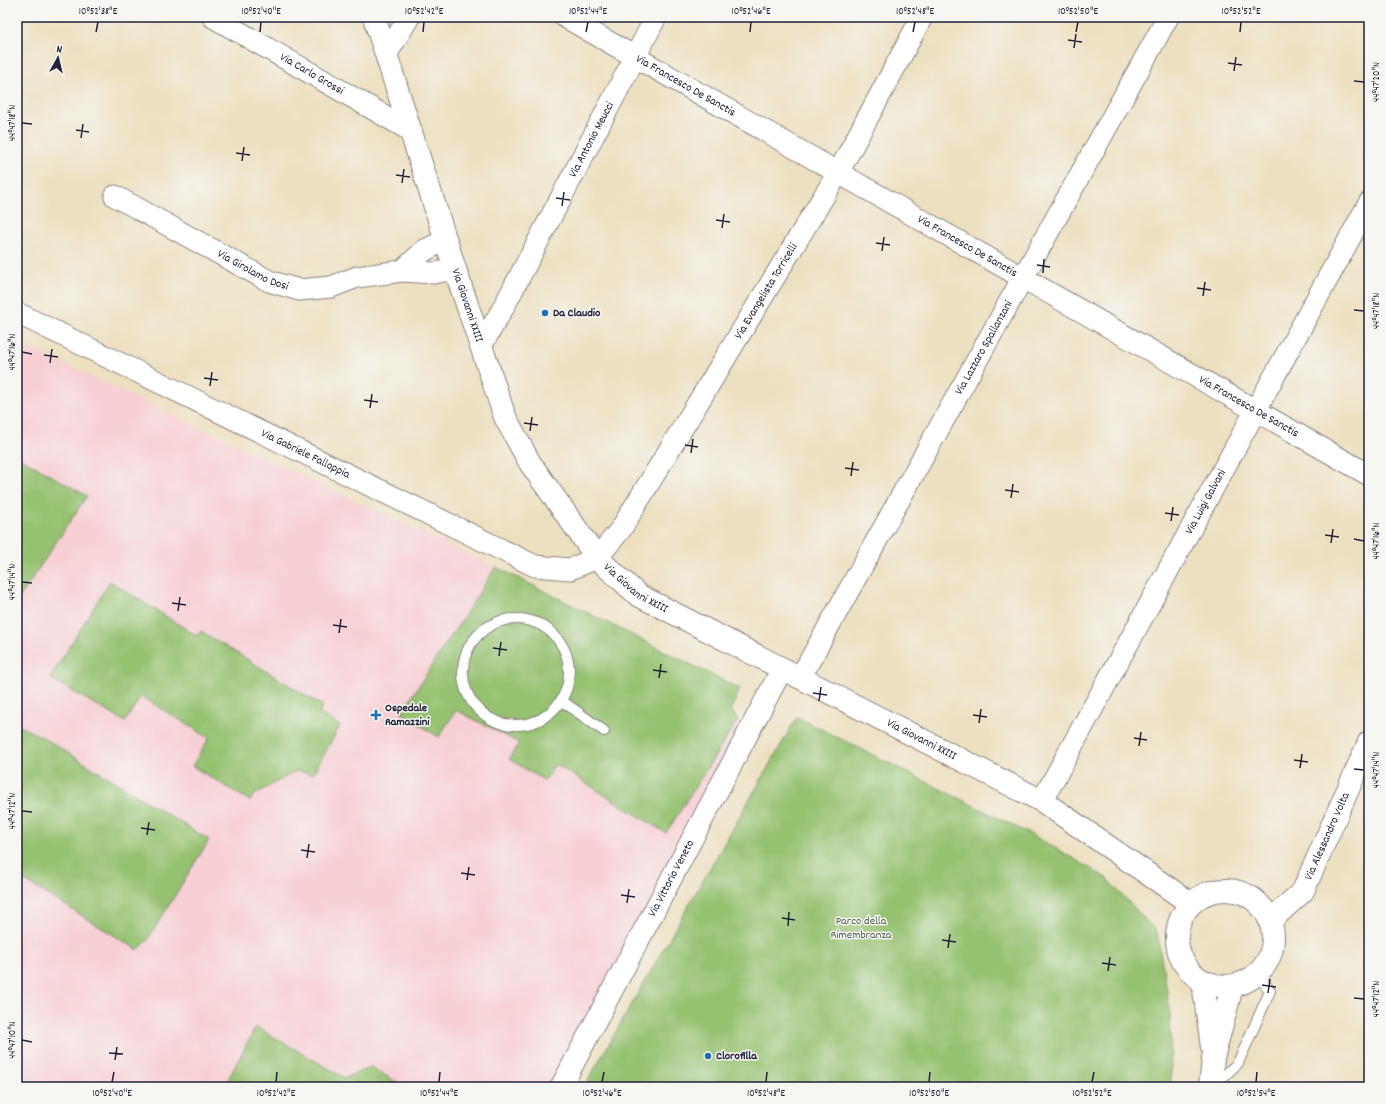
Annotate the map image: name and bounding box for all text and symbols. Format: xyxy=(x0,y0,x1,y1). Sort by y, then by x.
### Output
text: 10°52'38"E xyxy=(79,5,118,19)
text: 10°52'40"E xyxy=(241,5,281,19)
text: 10°52'42"E xyxy=(405,5,444,19)
text: 10°52'44"E xyxy=(569,5,608,19)
text: 10°52'46"E xyxy=(732,5,771,19)
text: 10°52'48"E xyxy=(896,5,934,19)
text: 10°52'50"E xyxy=(1058,5,1098,19)
text: 10°52'52"E xyxy=(1222,5,1261,19)
north arrow xyxy=(38,38,78,78)
text: N xyxy=(55,42,63,58)
street label: Via Carlo Grossi xyxy=(277,49,347,99)
street label: Via Francesco De Sanctis xyxy=(633,51,739,121)
text: 44°47'20"N xyxy=(1370,62,1384,102)
street label: Via Antonio Meucci xyxy=(565,99,618,181)
text: 44°47'18"N xyxy=(6,105,20,141)
street label: Via Francesco De Sanctis xyxy=(914,211,1020,281)
street label: Via Evangelista Torricelli xyxy=(730,240,802,342)
street label: Via Girolamo Dosi xyxy=(214,246,291,295)
street label: Via Giovanni XXIII xyxy=(447,266,488,344)
text: 44°47'18"N xyxy=(1370,293,1384,329)
street label: Via Lazzaro Spallanzani xyxy=(951,297,1017,398)
place label: Da Claudio xyxy=(553,305,601,322)
marker: Da Claudio xyxy=(540,308,550,318)
text: 44°47'16"N xyxy=(6,333,20,371)
street label: Via Francesco De Sanctis xyxy=(1196,371,1302,442)
street label: Via Gabriele Falloppia xyxy=(258,425,353,483)
street label: Via Luigi Galvani xyxy=(1181,466,1230,537)
text: 44°47'16"N xyxy=(1370,522,1384,560)
street label: Via Giovanni XXIII xyxy=(600,559,671,617)
text: 44°47'14"N xyxy=(6,564,20,600)
place label: Ospedale Ramazzini xyxy=(385,700,430,731)
marker: Ospedale Ramazzini xyxy=(370,709,382,721)
street label: Via Giovanni XXIII xyxy=(884,715,960,765)
text: 44°47'14"N xyxy=(1370,752,1384,788)
street label: Via Alessandro Volta xyxy=(1300,789,1354,883)
text: 44°47'12"N xyxy=(6,793,20,829)
street label: Via Vittorio Veneto xyxy=(644,837,699,920)
park label: Parco della Rimembranza xyxy=(831,913,892,944)
text: 44°47'12"N xyxy=(1370,981,1384,1017)
text: 44°47'10"N xyxy=(6,1021,20,1059)
place label: Clorofilla xyxy=(716,1048,758,1065)
marker: Clorofilla xyxy=(703,1051,713,1061)
text: 10°52'40"E xyxy=(92,1087,132,1101)
text: 10°52'42"E xyxy=(257,1087,296,1101)
text: 10°52'44"E xyxy=(420,1087,459,1101)
text: 10°52'46"E xyxy=(583,1087,622,1101)
text: 10°52'48"E xyxy=(747,1087,785,1101)
text: 10°52'50"E xyxy=(909,1087,949,1101)
text: 10°52'52"E xyxy=(1073,1087,1112,1101)
text: 10°52'54"E xyxy=(1237,1087,1276,1101)

